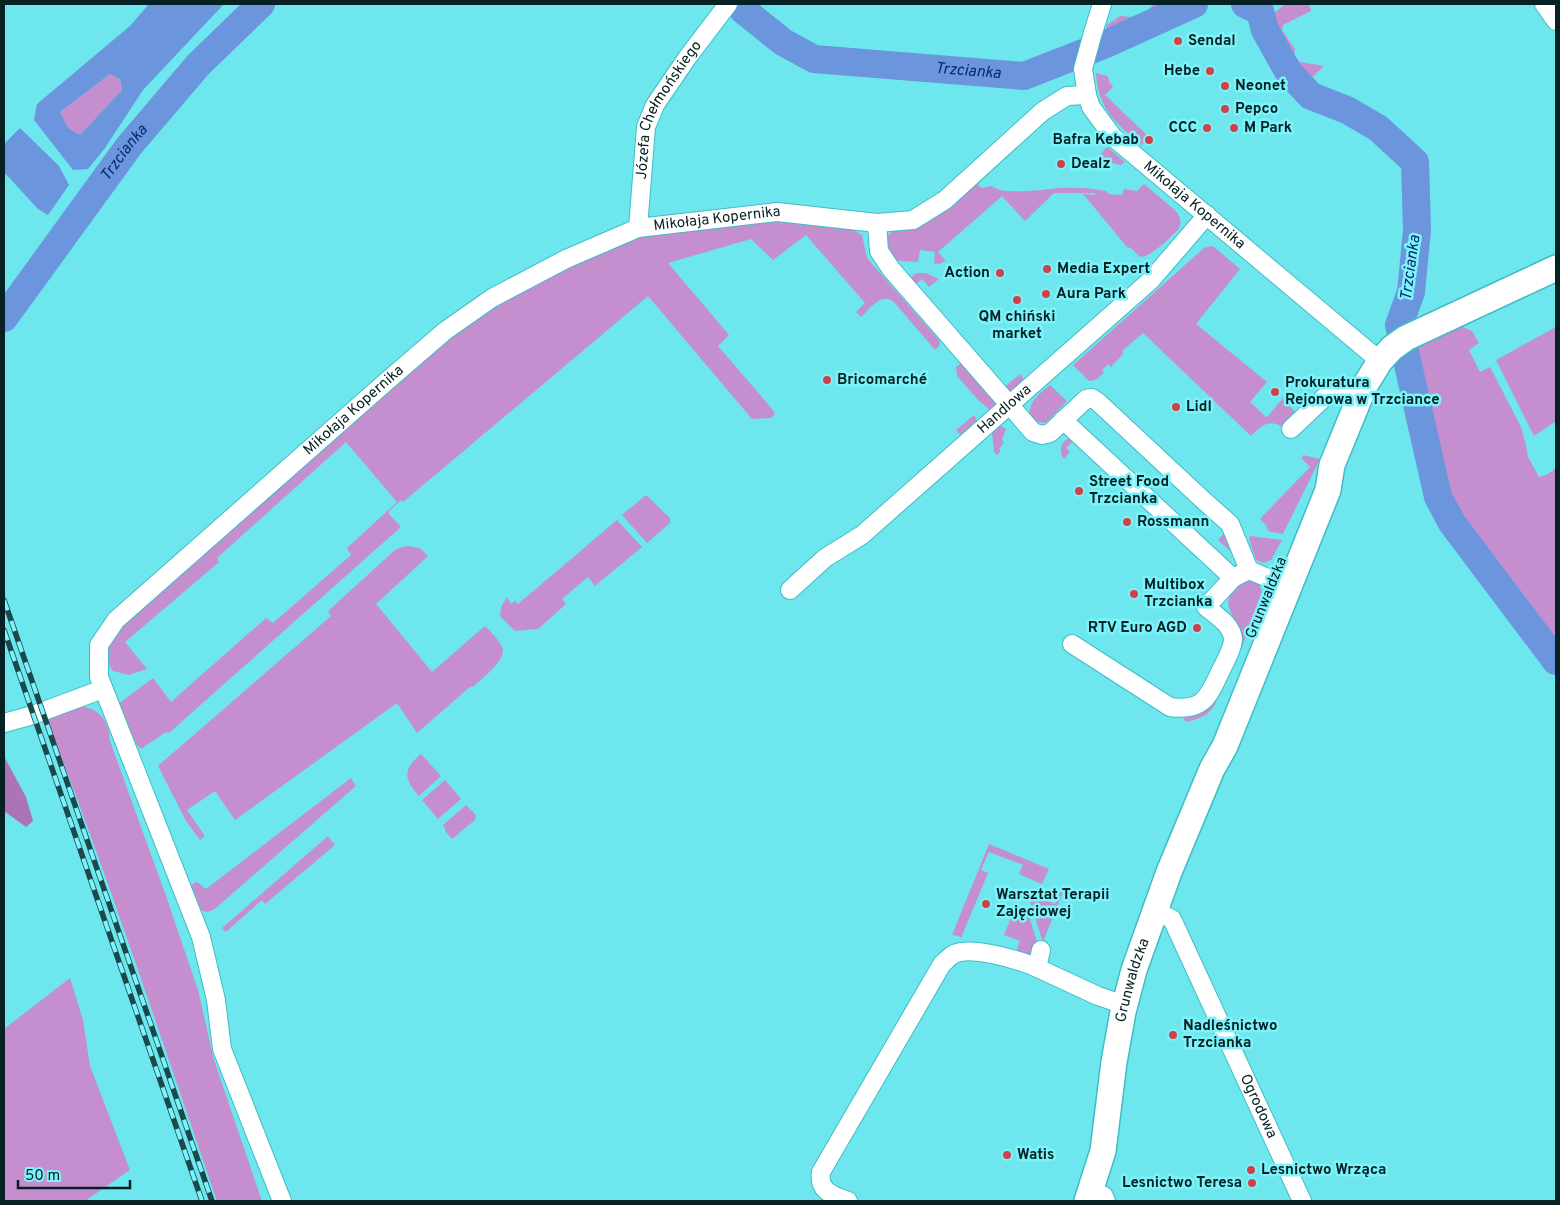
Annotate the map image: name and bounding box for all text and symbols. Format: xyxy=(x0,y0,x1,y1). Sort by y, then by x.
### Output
place label: Sendal xyxy=(1188,32,1236,51)
marker: Sendal xyxy=(1172,35,1184,47)
street label: Józefa Chełmońskiego xyxy=(632,37,706,180)
water label: Trzcianka xyxy=(934,59,1002,84)
place label: Hebe xyxy=(1164,62,1200,81)
marker: Hebe xyxy=(1204,65,1216,77)
place label: Neonet xyxy=(1235,77,1286,96)
marker: Neonet xyxy=(1219,80,1231,92)
place label: Pepco xyxy=(1235,100,1278,119)
marker: Pepco xyxy=(1219,103,1231,115)
place label: CCC xyxy=(1169,119,1197,138)
place label: M Park xyxy=(1244,119,1292,138)
water label: Trzcianka xyxy=(96,120,153,186)
marker: CCC xyxy=(1201,122,1213,134)
marker: M Park xyxy=(1228,122,1240,134)
place label: Bafra Kebab xyxy=(1052,131,1139,150)
marker: Bafra Kebab xyxy=(1143,134,1155,146)
place label: Dealz xyxy=(1071,155,1111,174)
street label: Mikołaja Kopernika xyxy=(1139,157,1249,253)
marker: Dealz xyxy=(1055,158,1067,170)
street label: Mikołaja Kopernika xyxy=(653,202,782,236)
water label: Trzcianka xyxy=(1397,233,1426,302)
place label: Media Expert xyxy=(1057,260,1150,279)
marker: Media Expert xyxy=(1041,263,1053,275)
place label: Action xyxy=(944,264,990,283)
marker: Action xyxy=(994,267,1006,279)
place label: Aura Park xyxy=(1056,285,1126,304)
marker: Aura Park xyxy=(1040,288,1052,300)
marker: QM chiński market xyxy=(1011,294,1023,306)
place label: QM chiński market xyxy=(979,308,1055,344)
street label: Mikołaja Kopernika xyxy=(300,361,408,460)
place label: Bricomarché xyxy=(837,371,927,390)
marker: Bricomarché xyxy=(821,374,833,386)
place label: Prokuratura Rejonowa w Trzciance xyxy=(1285,374,1440,410)
street label: Handlowa xyxy=(973,380,1035,438)
marker: Prokuratura Rejonowa w Trzciance xyxy=(1269,386,1281,398)
place label: Lidl xyxy=(1186,398,1212,417)
marker: Lidl xyxy=(1170,401,1182,413)
place label: Street Food Trzcianka xyxy=(1089,473,1169,509)
marker: Street Food Trzcianka xyxy=(1073,485,1085,497)
place label: Rossmann xyxy=(1137,513,1209,532)
marker: Rossmann xyxy=(1121,516,1133,528)
street label: Grunwaldzka xyxy=(1242,554,1292,642)
place label: Multibox Trzcianka xyxy=(1144,576,1212,612)
marker: Multibox Trzcianka xyxy=(1128,588,1140,600)
place label: RTV Euro AGD xyxy=(1088,619,1187,638)
marker: RTV Euro AGD xyxy=(1191,622,1203,634)
place label: Warsztat Terapii Zajęciowej xyxy=(996,886,1109,922)
marker: Warsztat Terapii Zajęciowej xyxy=(980,898,992,910)
street label: Grunwaldzka xyxy=(1112,936,1154,1024)
place label: Nadleśnictwo Trzcianka xyxy=(1183,1017,1277,1053)
marker: Nadleśnictwo Trzcianka xyxy=(1167,1029,1179,1041)
street label: Ogrodowa xyxy=(1235,1071,1281,1141)
place label: Watis xyxy=(1017,1146,1054,1165)
marker: Watis xyxy=(1001,1149,1013,1161)
scale bar xyxy=(18,1158,130,1190)
place label: Lesnictwo Wrząca xyxy=(1261,1161,1386,1180)
marker: Lesnictwo Wrząca xyxy=(1245,1164,1257,1176)
text: 50 m xyxy=(25,1167,60,1186)
place label: Lesnictwo Teresa xyxy=(1122,1174,1242,1193)
marker: Lesnictwo Teresa xyxy=(1246,1177,1258,1189)

